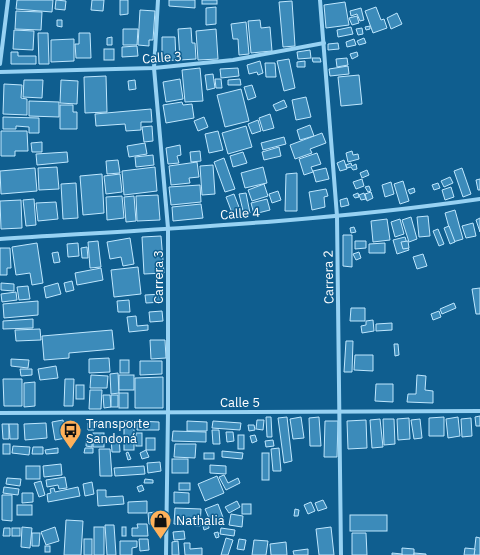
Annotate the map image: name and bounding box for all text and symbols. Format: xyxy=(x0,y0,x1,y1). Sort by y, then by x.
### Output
street label: Calle 3 xyxy=(141,48,183,67)
street label: Calle 4 xyxy=(219,204,261,223)
street label: Carrera 3 xyxy=(150,250,167,304)
street label: Carrera 2 xyxy=(320,250,337,304)
street label: Calle 5 xyxy=(220,394,260,411)
place label: Transporte Sandoná xyxy=(86,415,150,447)
bus stop icon: Transporte Sandoná xyxy=(57,417,83,450)
shop icon: Nathalia xyxy=(148,507,174,540)
place label: Nathalia xyxy=(176,512,225,529)

